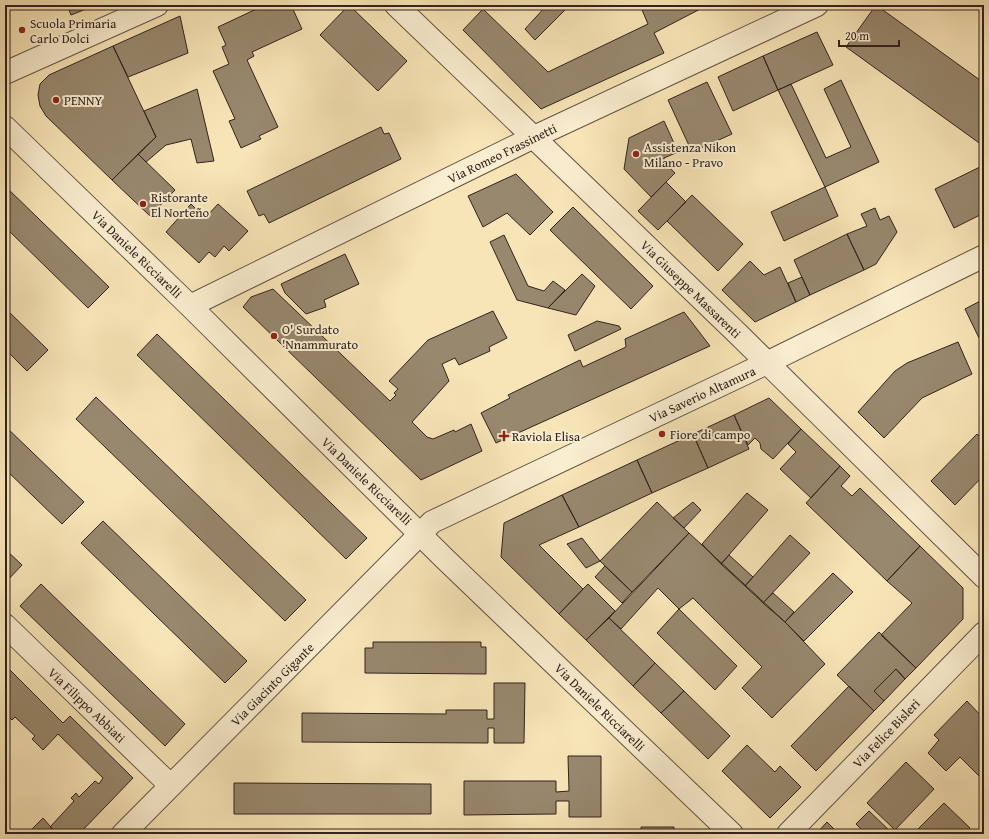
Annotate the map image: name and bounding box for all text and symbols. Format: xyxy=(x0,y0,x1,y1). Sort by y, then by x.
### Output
place label: Scuola Primaria Carlo Dolci xyxy=(30,14,117,48)
scale bar xyxy=(839,22,899,48)
marker: Scuola Primaria Carlo Dolci xyxy=(17,25,27,35)
text: 20 m xyxy=(845,27,869,44)
place label: PENNY xyxy=(64,91,103,110)
marker: PENNY xyxy=(51,95,61,105)
street label: Via Romeo Frassinetti xyxy=(444,119,560,188)
place label: Assistenza Nikon Milano - Pravo xyxy=(644,138,737,172)
marker: Assistenza Nikon Milano - Pravo xyxy=(631,149,641,159)
place label: Ristorante El Norteño xyxy=(151,188,210,222)
marker: Ristorante El Norteño xyxy=(138,199,148,209)
street label: Via Daniele Ricciarelli xyxy=(87,206,186,303)
street label: Via Giuseppe Massarenti xyxy=(636,236,746,343)
place label: O' Surdato 'Nnammurato xyxy=(282,320,359,354)
marker: O' Surdato 'Nnammurato xyxy=(269,331,279,341)
street label: Via Saverio Altamura xyxy=(646,361,759,427)
place label: Fiore di campo xyxy=(670,425,751,444)
place label: Raviola Elisa xyxy=(512,427,581,446)
marker: Fiore di campo xyxy=(657,429,667,439)
marker: Raviola Elisa xyxy=(499,431,509,441)
street label: Via Daniele Ricciarelli xyxy=(317,433,416,530)
street label: Via Giacinto Gigante xyxy=(226,638,318,730)
street label: Via Daniele Ricciarelli xyxy=(550,659,649,756)
street label: Via Filippo Abbiati xyxy=(44,663,130,748)
street label: Via Felice Bisleri xyxy=(848,694,925,772)

